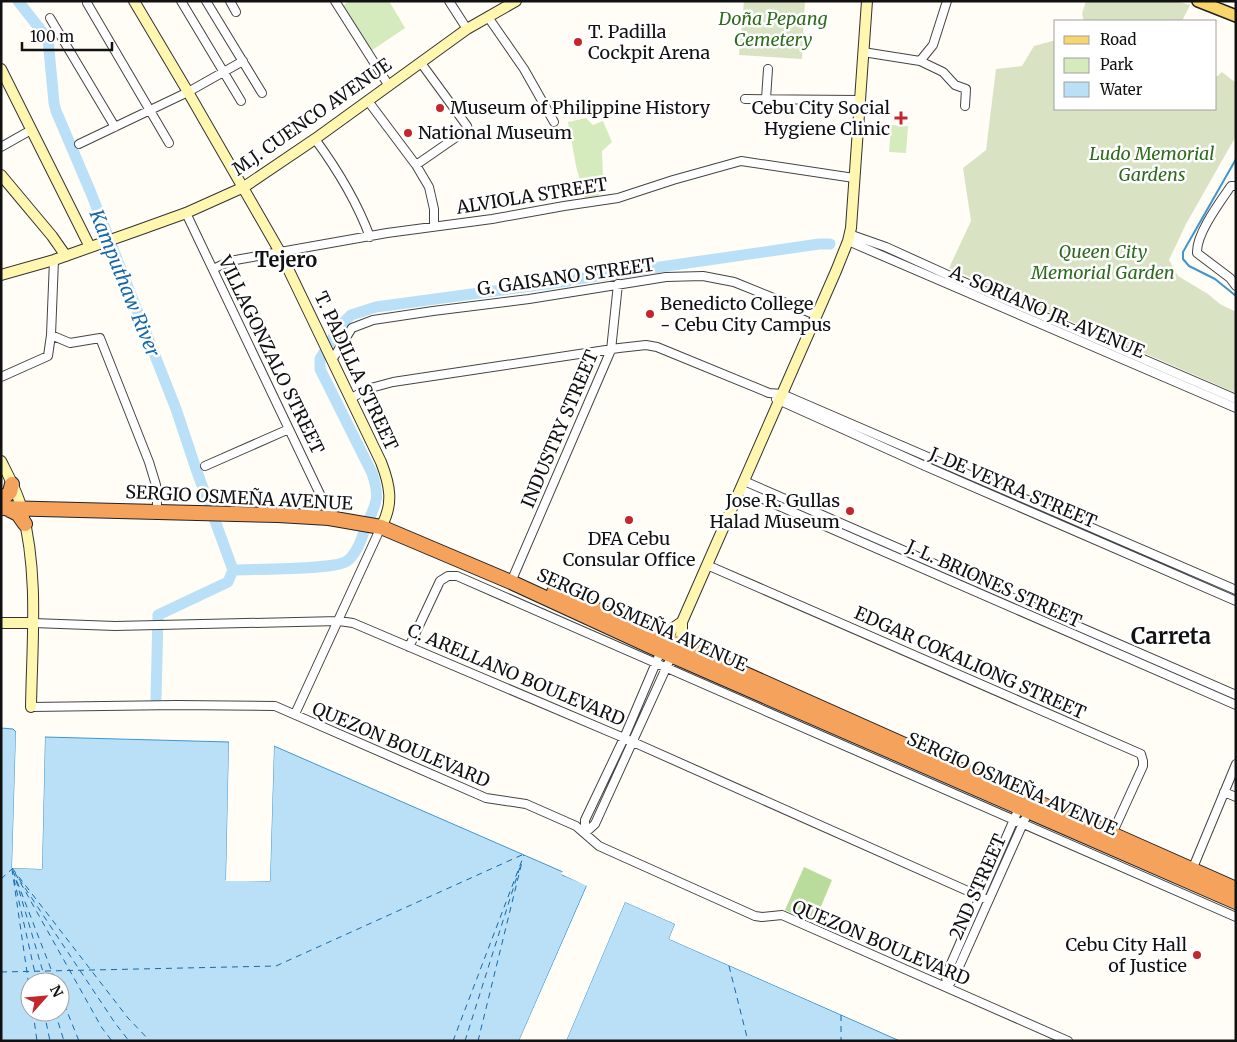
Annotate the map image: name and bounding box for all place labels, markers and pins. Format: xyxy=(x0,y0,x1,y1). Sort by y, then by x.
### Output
place label: T. Padilla Cockpit Arena xyxy=(588,20,711,64)
marker: T. Padilla Cockpit Arena xyxy=(572,36,584,48)
place label: Museum of Philippine History xyxy=(450,96,711,119)
place label: Cebu City Social Hygiene Clinic xyxy=(752,96,890,140)
marker: Museum of Philippine History xyxy=(434,102,446,114)
marker: Cebu City Social Hygiene Clinic xyxy=(894,111,908,125)
place label: National Museum xyxy=(418,121,572,144)
marker: National Museum xyxy=(402,127,414,139)
place label: Benedicto College - Cebu City Campus xyxy=(660,292,831,336)
marker: Benedicto College - Cebu City Campus xyxy=(644,308,656,320)
place label: Jose R. Gullas Halad Museum xyxy=(710,489,840,533)
marker: Jose R. Gullas Halad Museum xyxy=(844,505,856,517)
marker: DFA Cebu Consular Office xyxy=(623,514,635,526)
place label: DFA Cebu Consular Office xyxy=(563,527,695,571)
place label: Cebu City Hall of Justice xyxy=(1066,933,1187,977)
marker: Cebu City Hall of Justice xyxy=(1191,949,1203,961)

